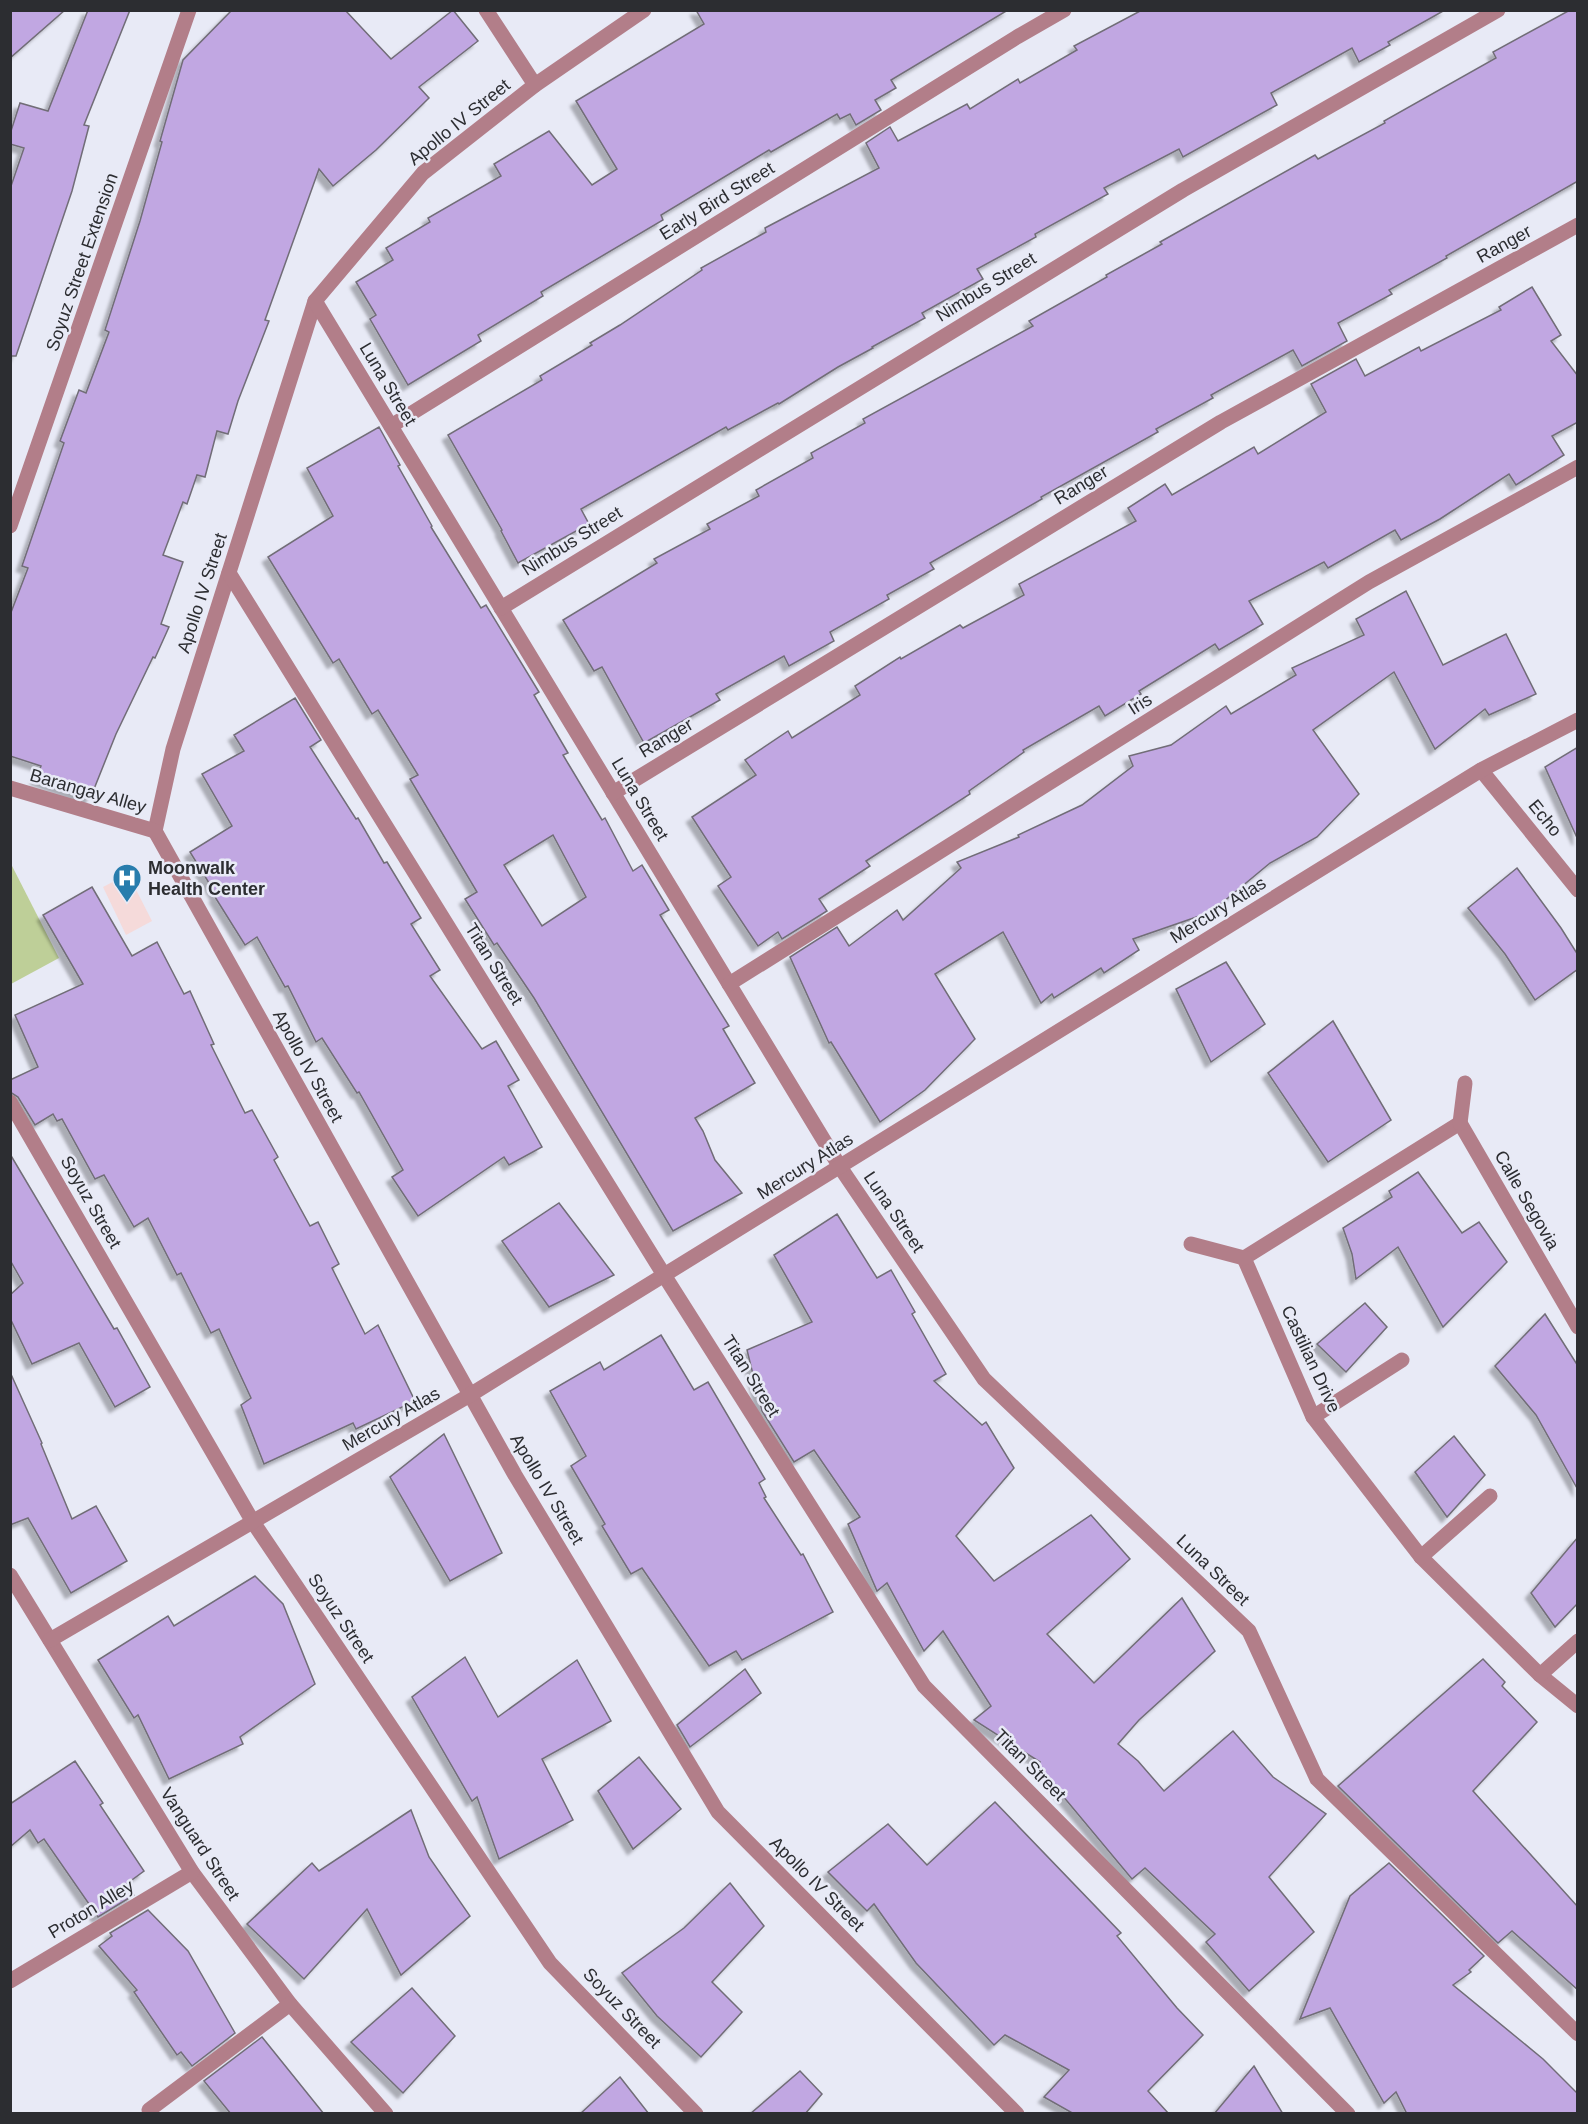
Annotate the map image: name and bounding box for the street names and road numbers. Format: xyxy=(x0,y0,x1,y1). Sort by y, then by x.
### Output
street label: Apollo IV Street xyxy=(404,75,514,169)
street label: Early Bird Street xyxy=(656,158,778,244)
street label: Soyuz Street Extension xyxy=(42,170,122,354)
street label: Ranger xyxy=(1473,221,1535,267)
street label: Nimbus Street xyxy=(932,248,1040,326)
street label: Luna Street xyxy=(355,339,421,429)
street label: Ranger xyxy=(1051,461,1111,509)
street label: Nimbus Street xyxy=(518,502,626,580)
street label: Apollo IV Street xyxy=(173,530,231,656)
street label: Iris xyxy=(1125,689,1155,719)
street label: Ranger xyxy=(636,714,696,762)
street label: Luna Street xyxy=(607,754,673,844)
street label: Barangay Alley xyxy=(28,765,148,817)
street label: Echo xyxy=(1524,796,1566,840)
street label: Mercury Atlas xyxy=(1166,873,1270,947)
street label: Titan Street xyxy=(461,920,527,1008)
street label: Apollo IV Street xyxy=(269,1006,347,1126)
street label: Mercury Atlas xyxy=(753,1129,857,1203)
street label: Calle Segovia xyxy=(1491,1147,1564,1254)
street label: Soyuz Street xyxy=(57,1152,125,1252)
street label: Luna Street xyxy=(860,1168,928,1256)
street label: Castilian Drive xyxy=(1277,1302,1345,1416)
street label: Titan Street xyxy=(718,1332,784,1420)
street label: Mercury Atlas xyxy=(339,1383,443,1455)
street label: Apollo IV Street xyxy=(506,1430,588,1548)
street label: Luna Street xyxy=(1173,1530,1253,1610)
street label: Soyuz Street xyxy=(304,1570,378,1666)
street label: Titan Street xyxy=(990,1725,1070,1805)
street label: Vanguard Street xyxy=(156,1784,244,1904)
street label: Apollo IV Street xyxy=(766,1833,868,1935)
street label: Proton Alley xyxy=(45,1876,137,1942)
street label: Soyuz Street xyxy=(579,1964,665,2052)

